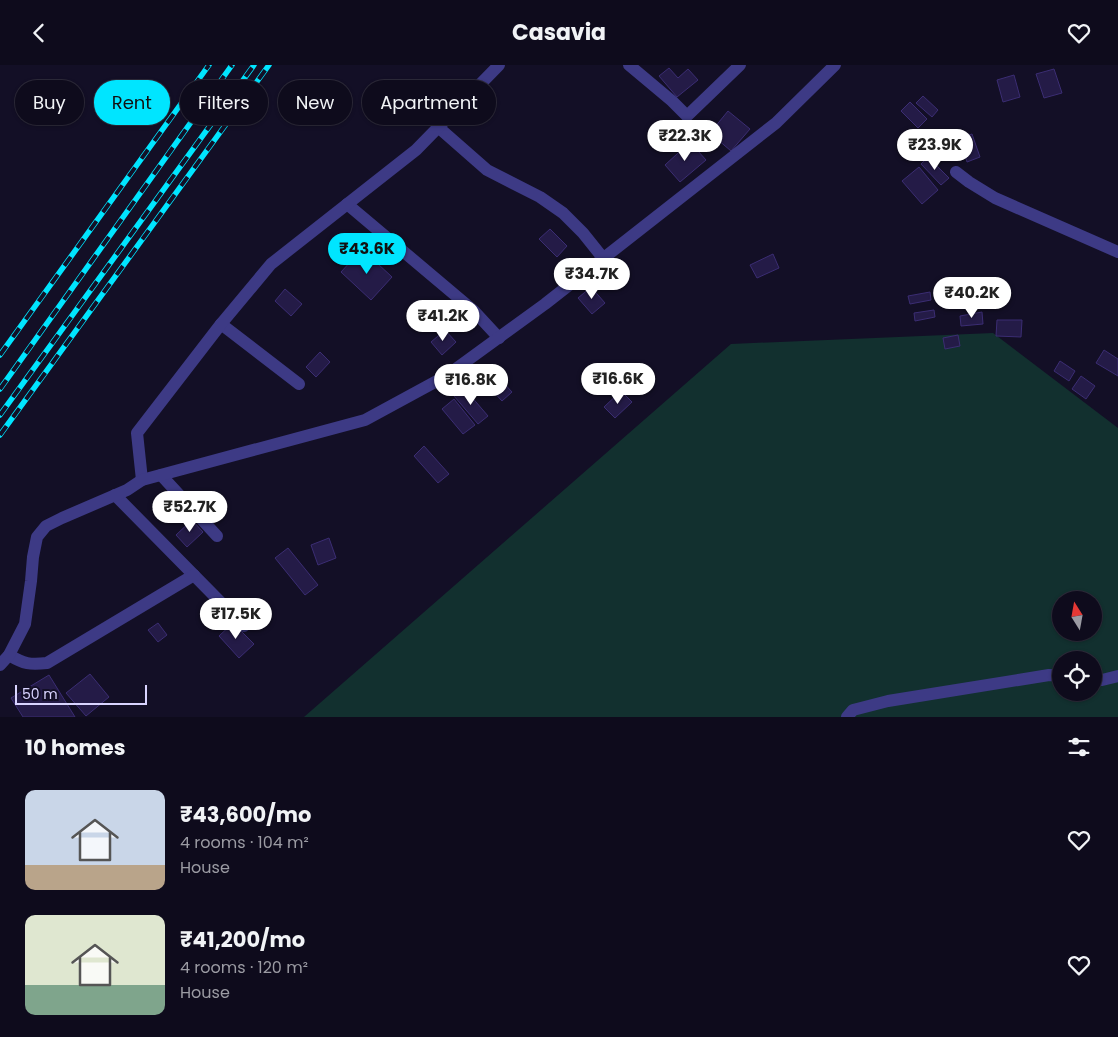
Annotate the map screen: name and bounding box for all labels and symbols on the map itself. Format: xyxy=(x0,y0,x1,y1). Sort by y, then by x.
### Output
pin: ₹22.3K xyxy=(644,119,726,162)
pin: ₹23.9K xyxy=(894,129,976,171)
pin: ₹43.6K xyxy=(326,233,408,275)
pin: ₹34.7K xyxy=(551,257,633,300)
pin: ₹40.2K xyxy=(931,277,1013,319)
pin: ₹41.2K xyxy=(402,299,484,342)
pin: ₹16.8K xyxy=(430,363,512,406)
pin: ₹16.6K xyxy=(577,363,659,405)
pin: ₹52.7K xyxy=(149,491,231,533)
north arrow xyxy=(1052,591,1102,641)
pin: ₹17.5K xyxy=(195,597,277,640)
scale bar xyxy=(15,682,148,705)

